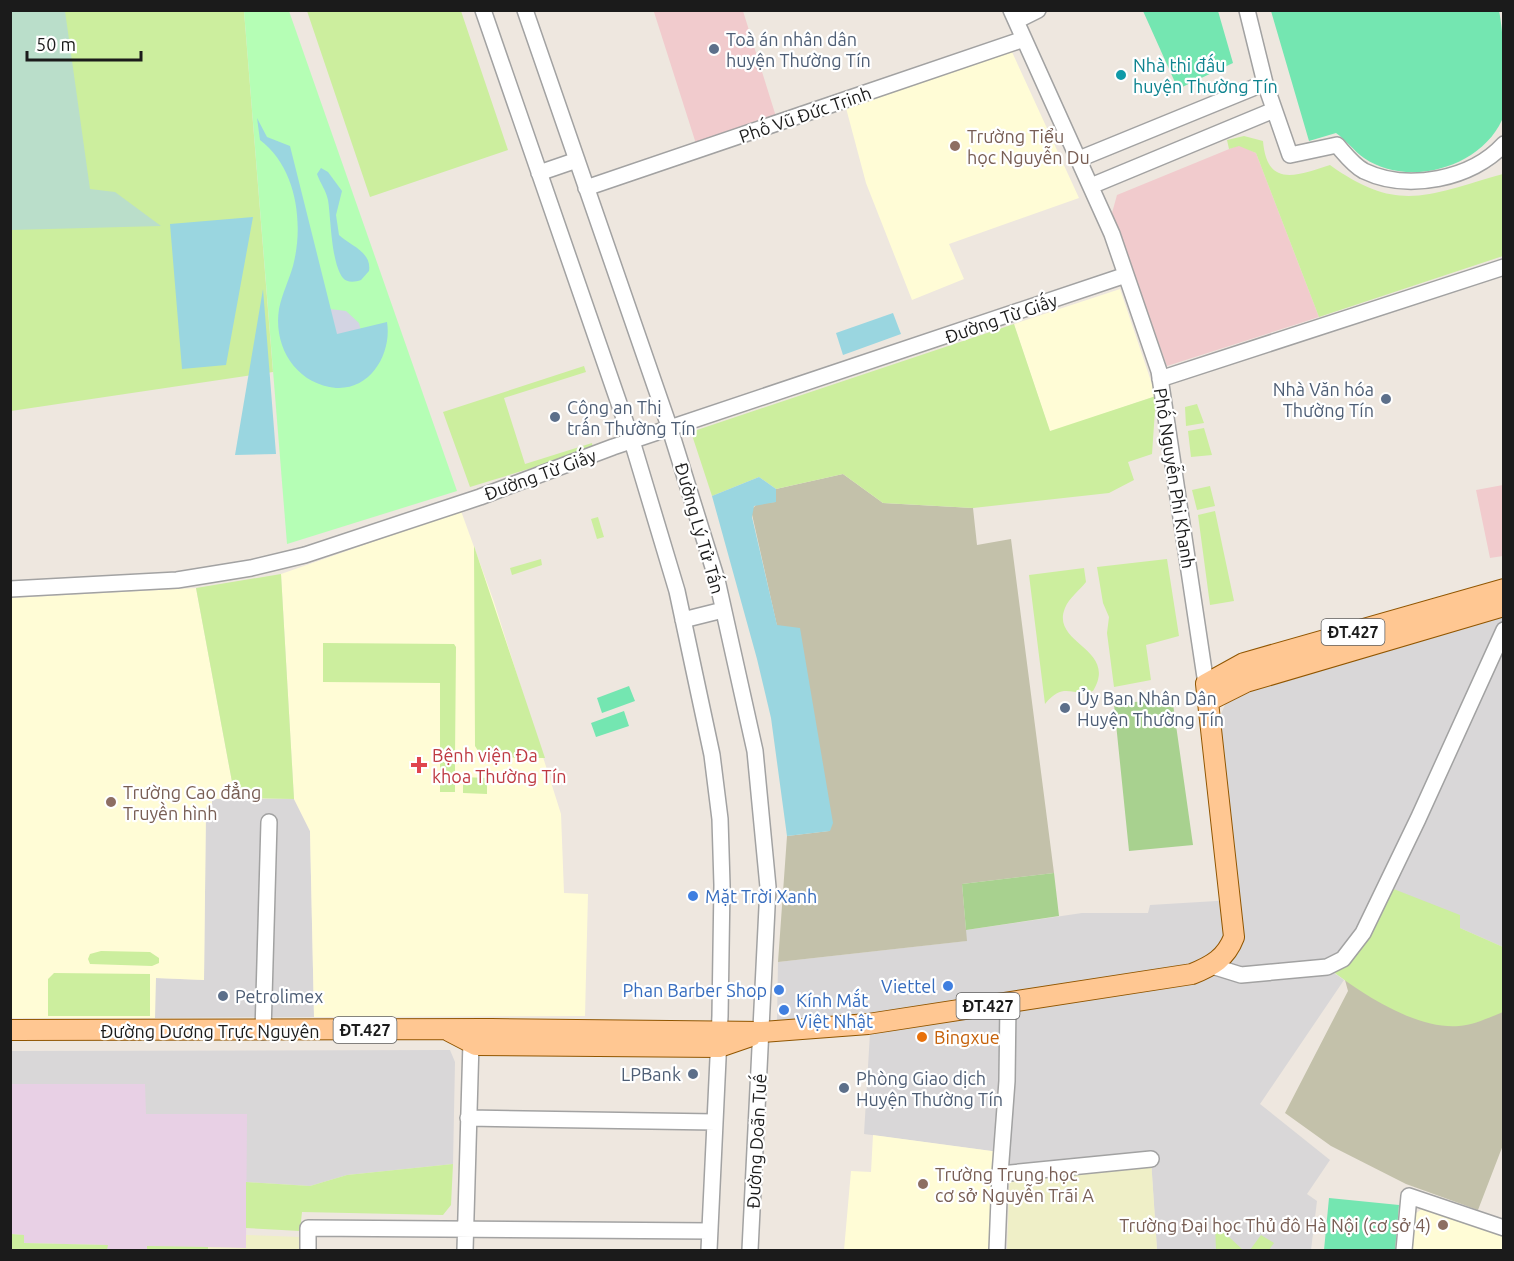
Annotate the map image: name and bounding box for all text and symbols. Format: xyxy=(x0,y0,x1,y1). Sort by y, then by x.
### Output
scale bar xyxy=(27,24,141,62)
place label: Toà án nhân dân huyện Thường Tín xyxy=(726,29,871,70)
text: 50 m xyxy=(36,34,76,54)
marker: Toà án nhân dân huyện Thường Tín xyxy=(707,42,721,56)
place label: Nhà thi đấu huyện Thường Tín xyxy=(1133,53,1278,96)
marker: Nhà thi đấu huyện Thường Tín xyxy=(1114,68,1128,82)
street label: Phố Vũ Đức Trinh xyxy=(735,80,874,146)
place label: Trường Tiểu học Nguyễn Du xyxy=(967,126,1090,167)
marker: Trường Tiểu học Nguyễn Du xyxy=(948,139,962,153)
street label: Đường Từ Giấy xyxy=(941,287,1060,347)
place label: Nhà Văn hóa Thường Tín xyxy=(1273,379,1374,420)
street label: Phố Nguyễn Phi Khanh xyxy=(1151,386,1202,570)
marker: Nhà Văn hóa Thường Tín xyxy=(1379,392,1393,406)
place label: Công an Thị trấn Thường Tín xyxy=(567,397,696,438)
marker: Công an Thị trấn Thường Tín xyxy=(548,410,562,424)
street label: Đường Từ Giấy xyxy=(481,442,599,503)
street label: Đường Lý Tử Tấn xyxy=(672,459,731,596)
road number: ĐT.427 xyxy=(1322,619,1384,645)
place label: Ủy Ban Nhân Dân Huyện Thường Tín xyxy=(1077,688,1224,729)
marker: Ủy Ban Nhân Dân Huyện Thường Tín xyxy=(1058,701,1072,715)
place label: Bệnh viện Đa khoa Thường Tín xyxy=(432,745,567,786)
marker: Bệnh viện Đa khoa Thường Tín xyxy=(410,756,428,774)
place label: Trường Cao đẳng Truyền hình xyxy=(123,782,261,823)
marker: Trường Cao đẳng Truyền hình xyxy=(104,795,118,809)
place label: Mặt Trời Xanh xyxy=(705,886,817,906)
marker: Mặt Trời Xanh xyxy=(686,889,700,903)
place label: Viettel xyxy=(881,976,936,996)
marker: Viettel xyxy=(941,979,955,993)
place label: Phan Barber Shop xyxy=(623,980,767,1000)
marker: Phan Barber Shop xyxy=(772,983,786,997)
place label: Petrolimex xyxy=(235,986,323,1006)
place label: Kính Mắt Việt Nhật xyxy=(796,988,873,1031)
marker: Petrolimex xyxy=(216,989,230,1003)
road number: ĐT.427 xyxy=(956,993,1020,1019)
marker: Kính Mắt Việt Nhật xyxy=(777,1003,791,1017)
road number: ĐT.427 xyxy=(334,1017,397,1043)
street label: Đường Dương Trực Nguyên xyxy=(100,1021,320,1041)
place label: Bingxue xyxy=(934,1027,1000,1047)
marker: Bingxue xyxy=(915,1030,929,1044)
place label: LPBank xyxy=(621,1064,681,1084)
marker: LPBank xyxy=(686,1067,700,1081)
place label: Phòng Giao dịch Huyện Thường Tín xyxy=(856,1068,1003,1109)
street label: Đường Doãn Tuế xyxy=(740,1073,770,1209)
marker: Phòng Giao dịch Huyện Thường Tín xyxy=(837,1081,851,1095)
place label: Trường Trung học cơ sở Nguyễn Trãi A xyxy=(935,1164,1094,1205)
marker: Trường Trung học cơ sở Nguyễn Trãi A xyxy=(916,1177,930,1191)
place label: Trường Đại học Thủ đô Hà Nội (cơ sở 4) xyxy=(1119,1215,1431,1236)
marker: Trường Đại học Thủ đô Hà Nội (cơ sở 4) xyxy=(1436,1218,1450,1232)

